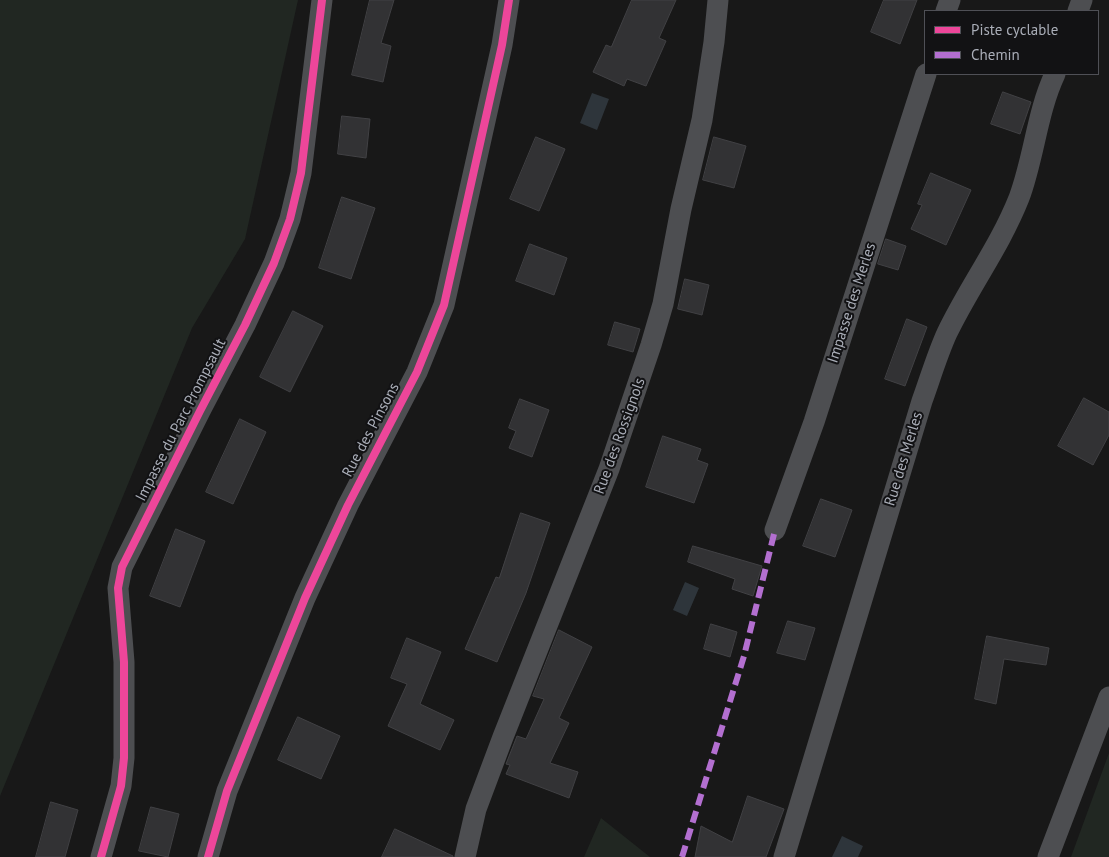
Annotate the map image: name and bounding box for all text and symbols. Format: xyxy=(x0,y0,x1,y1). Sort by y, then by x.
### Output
legend xyxy=(924,10,1099,75)
text: Piste cyclable xyxy=(971,20,1058,39)
text: Chemin xyxy=(971,45,1020,64)
street label: Impasse des Merles xyxy=(824,241,880,365)
street label: Impasse du Parc Prompsault xyxy=(132,336,230,504)
street label: Rue des Rossignols xyxy=(591,375,649,497)
street label: Rue des Pinsons xyxy=(339,380,403,480)
street label: Rue des Merles xyxy=(881,410,927,508)

